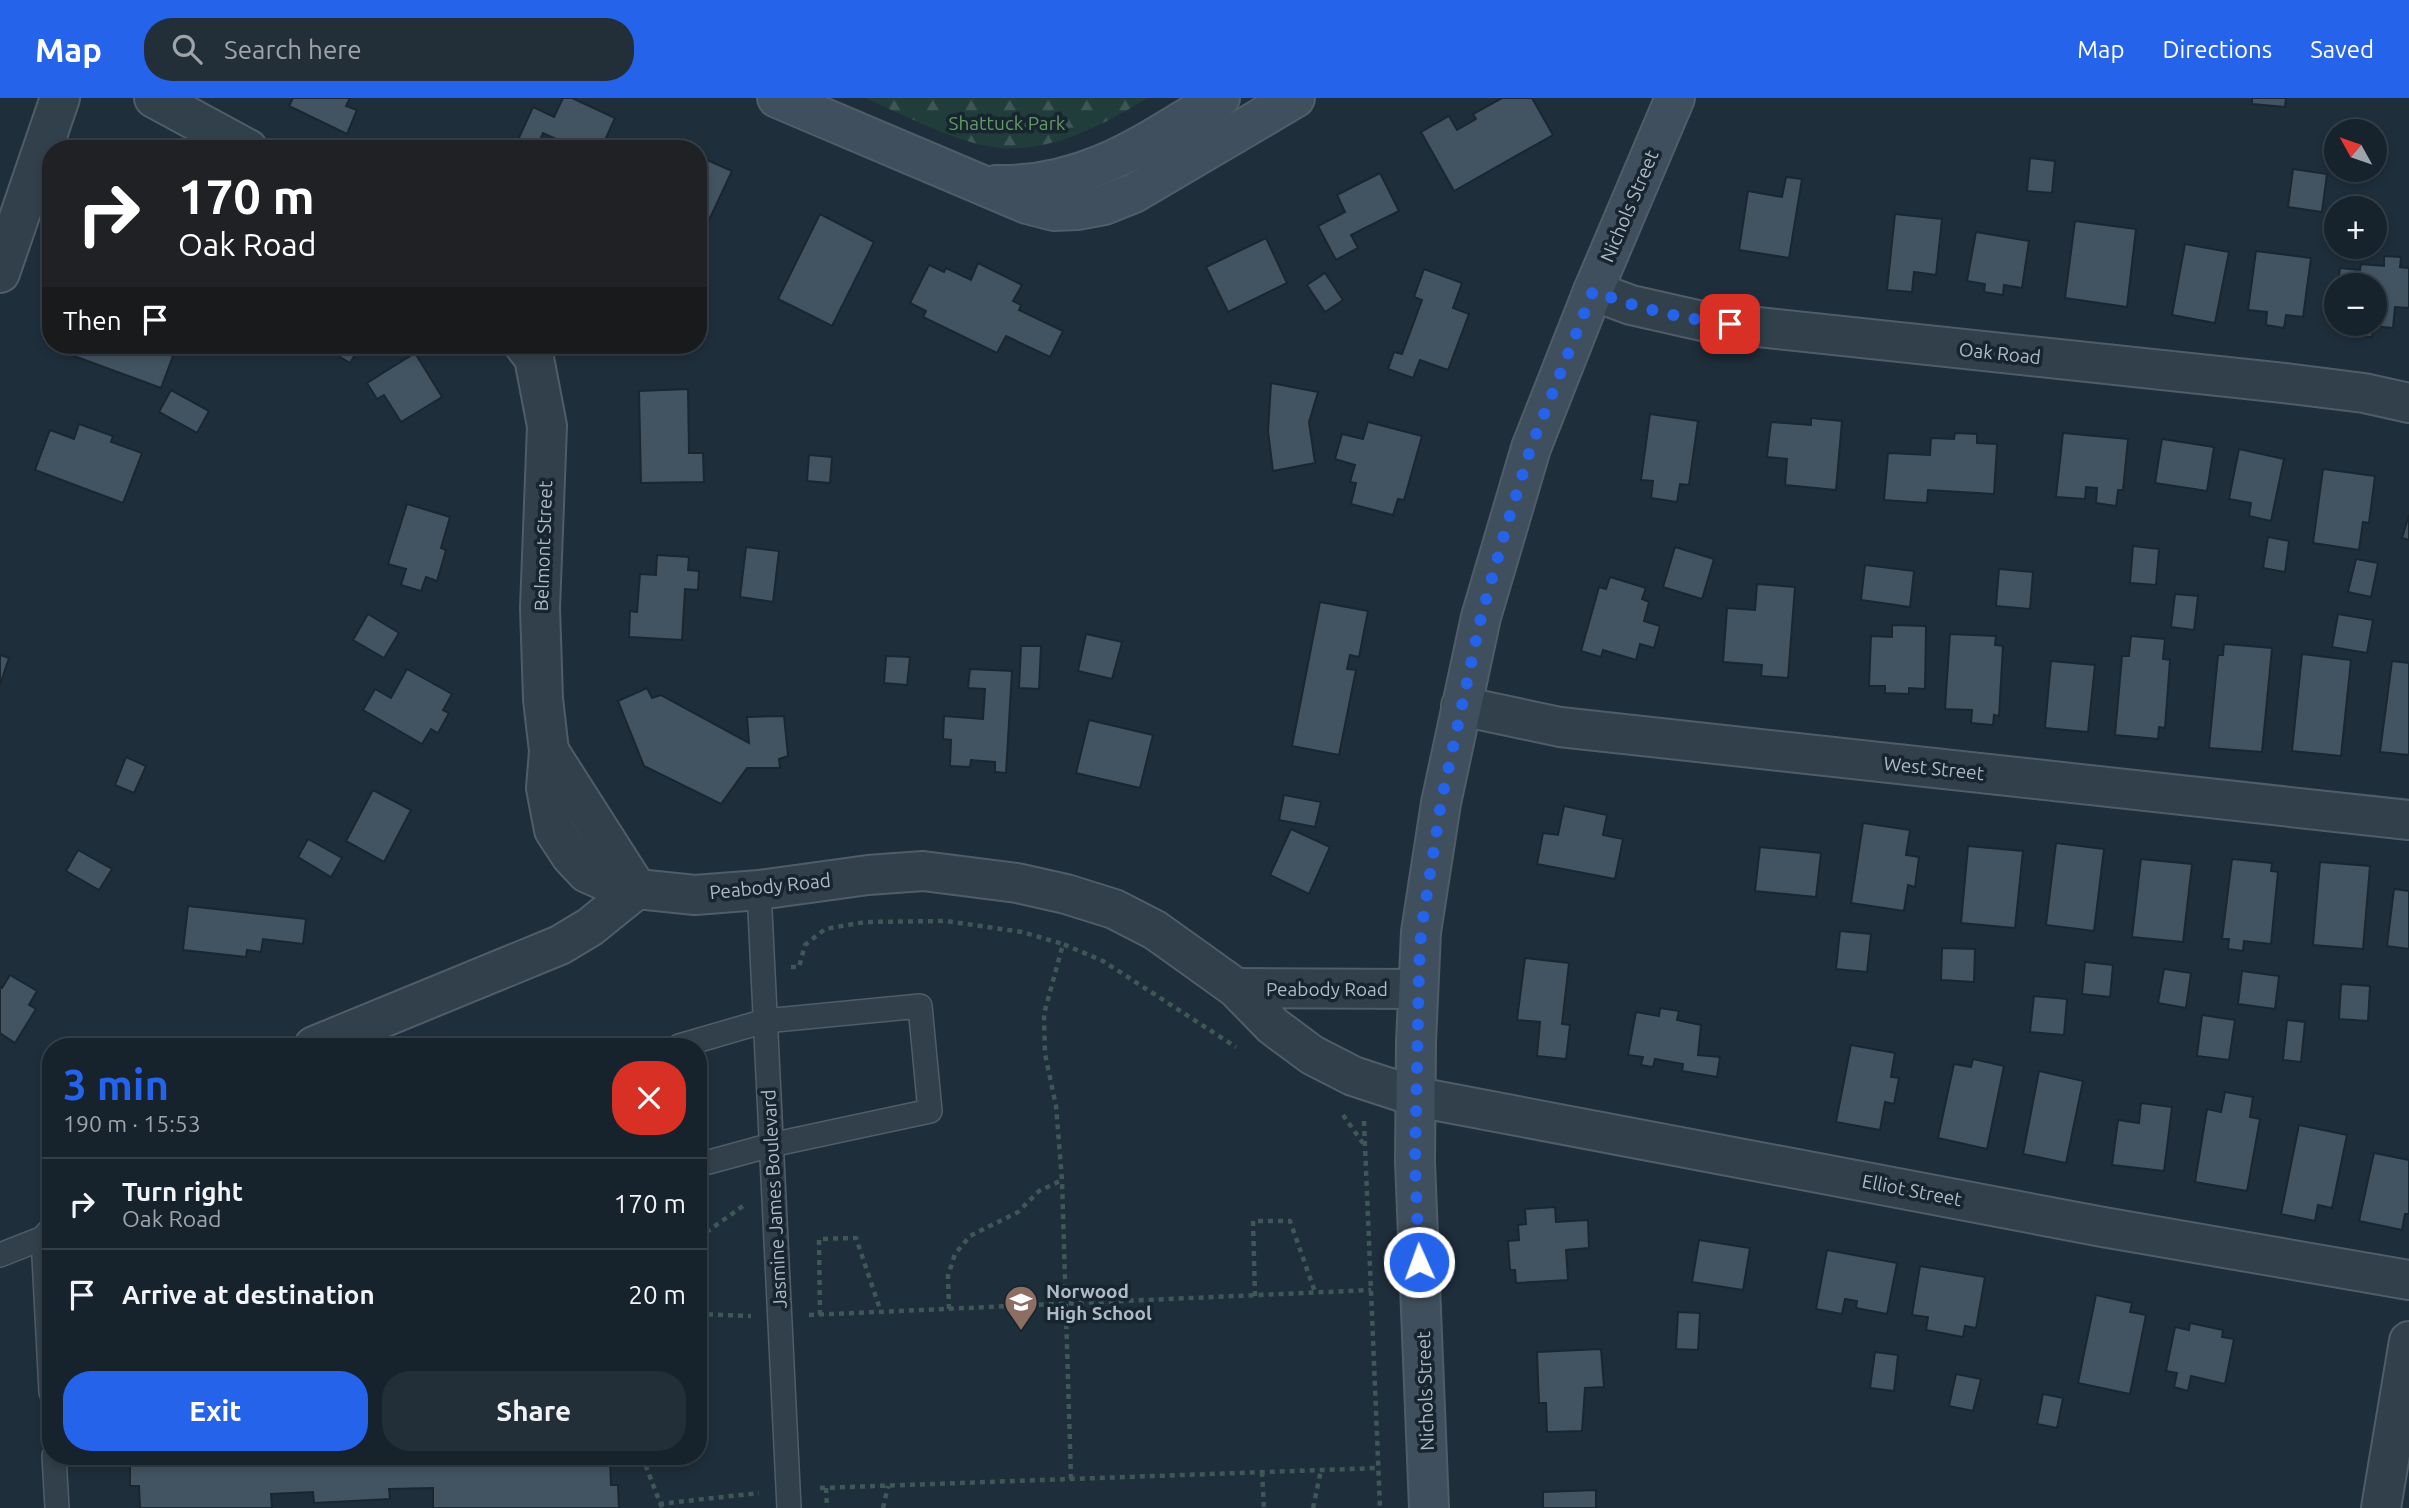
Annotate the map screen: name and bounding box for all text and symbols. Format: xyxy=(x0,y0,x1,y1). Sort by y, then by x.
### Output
search box xyxy=(144,18,634,81)
icon: search xyxy=(168,30,206,68)
text: Map xyxy=(35,31,102,68)
text: Search here xyxy=(224,35,362,64)
text: Map xyxy=(2077,36,2124,63)
text: Directions xyxy=(2162,36,2272,63)
text: Saved xyxy=(2310,36,2374,63)
park label: Shattuck Park xyxy=(949,112,1066,134)
north arrow xyxy=(2324,119,2387,182)
map controls xyxy=(2324,119,2387,336)
street label: Nichols Street xyxy=(1596,146,1663,265)
icon: right xyxy=(63,168,154,259)
text: 170 m xyxy=(178,168,315,223)
button: + xyxy=(2324,196,2387,259)
text: Oak Road xyxy=(178,226,317,262)
button: − xyxy=(2324,273,2387,336)
pin xyxy=(1700,294,1760,354)
icon: arrive xyxy=(136,301,174,339)
icon: arrive xyxy=(1711,305,1749,343)
text: Then xyxy=(63,306,122,335)
street label: Oak Road xyxy=(1958,338,2042,368)
street label: Belmont Street xyxy=(530,480,556,612)
street label: West Street xyxy=(1883,752,1986,784)
street label: Peabody Road xyxy=(708,869,832,903)
street label: Peabody Road xyxy=(1266,978,1388,1000)
text: 3 min xyxy=(63,1061,169,1108)
button: close xyxy=(612,1061,686,1135)
street label: Jasmine James Boulevard xyxy=(757,1089,791,1309)
text: 190 m · 15:53 xyxy=(63,1111,201,1136)
street label: Elliot Street xyxy=(1860,1170,1964,1211)
text: Turn right xyxy=(122,1177,243,1206)
icon: right xyxy=(63,1185,101,1223)
text: 170 m xyxy=(614,1189,686,1218)
text: Oak Road xyxy=(122,1206,222,1231)
position arrow xyxy=(1382,1225,1456,1299)
icon: arrive xyxy=(63,1276,101,1314)
text: Arrive at destination xyxy=(122,1280,375,1309)
text: 20 m xyxy=(628,1280,686,1309)
place label: Norwood High School xyxy=(1046,1280,1152,1324)
school or university icon: Norwood High School xyxy=(1002,1283,1040,1332)
street label: Nichols Street xyxy=(1412,1330,1438,1451)
button: Exit xyxy=(63,1371,368,1451)
button: Share xyxy=(382,1371,686,1451)

